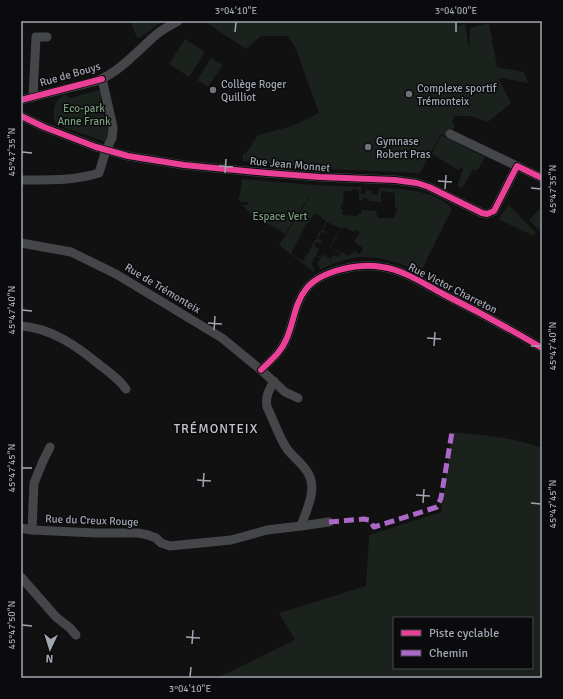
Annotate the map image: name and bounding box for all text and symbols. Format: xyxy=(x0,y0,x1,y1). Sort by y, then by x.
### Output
text: 3°04'10"E xyxy=(215,5,257,17)
text: 3°04'00"E xyxy=(435,5,477,17)
street label: Rue de Bouys xyxy=(38,60,102,89)
place label: Collège Roger Quilliot xyxy=(221,78,286,104)
place label: Complexe sportif Trémonteix xyxy=(417,82,498,108)
marker: Collège Roger Quilliot xyxy=(208,85,218,95)
marker: Complexe sportif Trémonteix xyxy=(404,89,414,99)
park label: Eco-park Anne Frank xyxy=(57,102,111,128)
text: 45°47'35"N xyxy=(6,128,18,176)
place label: Gymnase Robert Pras xyxy=(376,135,431,161)
marker: Gymnase Robert Pras xyxy=(363,142,373,152)
street label: Rue Jean Monnet xyxy=(249,155,331,175)
text: 45°47'35"N xyxy=(547,165,559,213)
park label: Espace Vert xyxy=(253,210,308,223)
street label: Rue Victor Charreton xyxy=(406,260,499,316)
street label: Rue de Trémonteix xyxy=(123,261,203,316)
text: 45°47'40"N xyxy=(6,286,18,334)
text: 45°47'40"N xyxy=(547,322,559,370)
district label: TRÉMONTEIX xyxy=(174,420,258,437)
text: 45°47'45"N xyxy=(6,444,18,492)
text: 45°47'45"N xyxy=(547,480,559,528)
street label: Rue du Creux Rouge xyxy=(45,512,139,529)
text: 45°47'50"N xyxy=(6,601,18,649)
legend xyxy=(393,617,533,669)
text: Piste cyclable xyxy=(429,626,499,641)
north arrow xyxy=(30,629,70,669)
text: Chemin xyxy=(429,646,468,661)
text: N xyxy=(45,652,54,665)
text: 3°04'10"E xyxy=(169,683,211,695)

